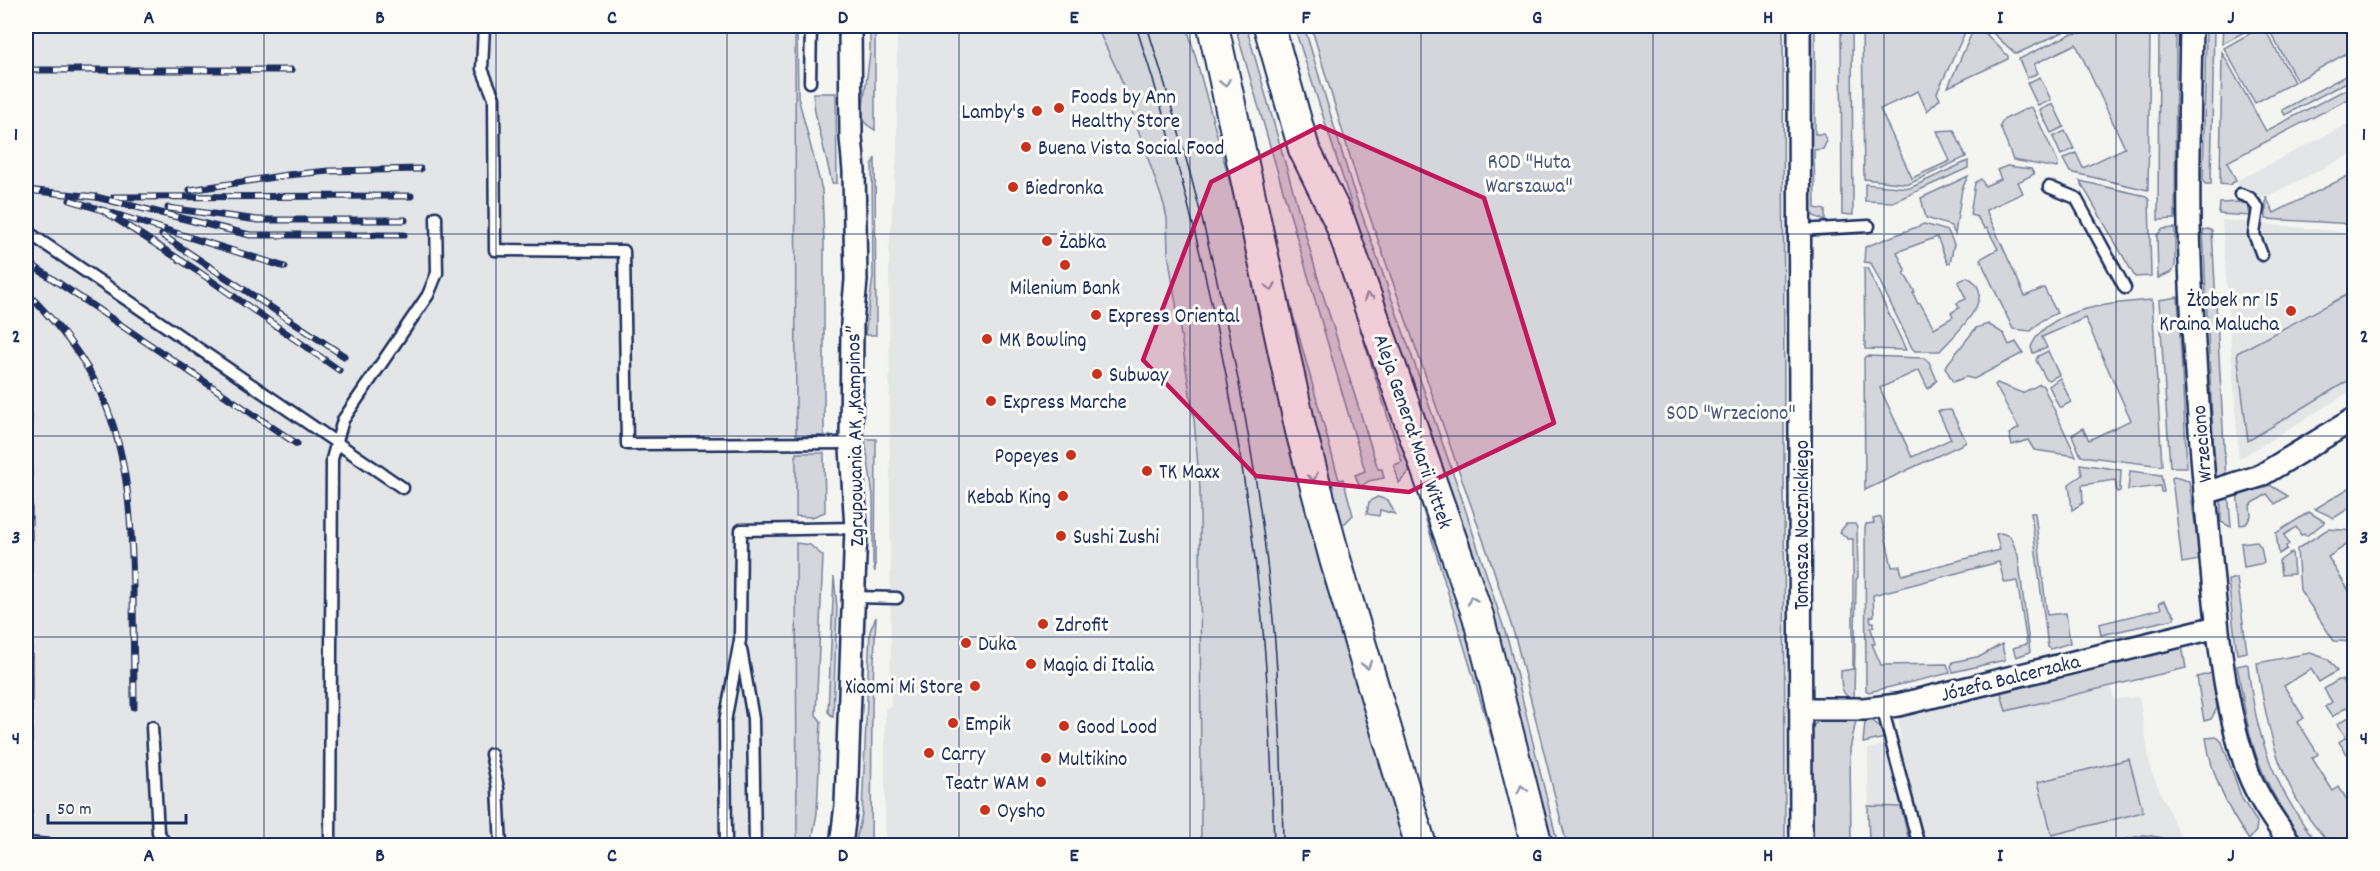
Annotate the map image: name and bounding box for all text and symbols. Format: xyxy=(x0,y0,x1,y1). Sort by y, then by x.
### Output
text: A xyxy=(144,5,155,33)
text: B xyxy=(375,5,385,33)
text: C xyxy=(607,5,617,33)
text: D xyxy=(838,5,849,33)
text: E xyxy=(1069,5,1079,33)
text: F xyxy=(1302,5,1312,33)
text: G xyxy=(1532,5,1542,33)
text: H xyxy=(1763,5,1773,33)
text: I xyxy=(1997,5,2004,33)
text: J xyxy=(2227,5,2235,33)
one-way arrow xyxy=(1218,77,1231,87)
place label: Foods by Ann Healthy Store xyxy=(1071,84,1180,138)
place label: Lamby's xyxy=(962,99,1025,129)
marker: Foods by Ann Healthy Store xyxy=(1052,101,1066,115)
marker: Lamby's xyxy=(1030,104,1044,118)
text: 1 xyxy=(14,122,18,150)
text: 1 xyxy=(2362,122,2366,150)
place label: Buena Vista Social Food xyxy=(1038,135,1224,165)
marker: Buena Vista Social Food xyxy=(1019,140,1033,154)
park label: ROD "Huta Warszawa" xyxy=(1485,149,1573,203)
place label: Biedronka xyxy=(1025,175,1104,205)
marker: Biedronka xyxy=(1006,180,1020,194)
place label: Żabka xyxy=(1059,229,1107,259)
marker: Żabka xyxy=(1040,234,1054,248)
marker: Milenium Bank xyxy=(1058,258,1072,272)
place label: Milenium Bank xyxy=(1010,275,1120,305)
one-way arrow xyxy=(1263,282,1276,292)
place label: Żłobek nr 15 Kraina Malucha xyxy=(2159,287,2280,341)
one-way arrow xyxy=(1362,292,1375,303)
place label: Express Oriental xyxy=(1108,303,1240,333)
marker: Żłobek nr 15 Kraina Malucha xyxy=(2284,304,2298,318)
marker: Express Oriental xyxy=(1089,308,1103,322)
text: 2 xyxy=(12,324,20,352)
text: 2 xyxy=(2360,324,2368,352)
street label: Zgrupowania AK „Kampinos” xyxy=(840,325,874,547)
place label: MK Bowling xyxy=(999,327,1086,357)
street label: Aleja Generał Marii Wittek xyxy=(1364,331,1459,533)
marker: MK Bowling xyxy=(980,332,994,346)
place label: Subway xyxy=(1109,362,1169,392)
marker: Subway xyxy=(1090,367,1104,381)
place label: Express Marche xyxy=(1003,389,1127,419)
marker: Express Marche xyxy=(984,394,998,408)
park label: SOD "Wrzeciono" xyxy=(1666,400,1796,430)
street label: Wrzeciono xyxy=(2186,404,2222,484)
street label: Tomasza Nocznickiego xyxy=(1789,440,1819,610)
place label: Popeyes xyxy=(995,443,1059,473)
marker: Popeyes xyxy=(1064,448,1078,462)
place label: TK Maxx xyxy=(1159,459,1220,489)
marker: TK Maxx xyxy=(1140,464,1154,478)
one-way arrow xyxy=(1306,472,1319,482)
place label: Kebab King xyxy=(967,484,1051,514)
marker: Kebab King xyxy=(1056,489,1070,503)
place label: Sushi Zushi xyxy=(1073,524,1159,554)
text: 3 xyxy=(12,525,20,553)
text: 3 xyxy=(2360,525,2368,553)
marker: Sushi Zushi xyxy=(1054,529,1068,543)
one-way arrow xyxy=(1467,595,1480,606)
place label: Zdrofit xyxy=(1055,612,1109,642)
marker: Zdrofit xyxy=(1036,617,1050,631)
place label: Duka xyxy=(978,631,1017,661)
marker: Duka xyxy=(959,636,973,650)
street label: Józefa Balcerzaka xyxy=(1938,648,2085,712)
place label: Magia di Italia xyxy=(1043,652,1155,682)
marker: Magia di Italia xyxy=(1024,657,1038,671)
one-way arrow xyxy=(1360,659,1372,670)
place label: Xiaomi Mi Store xyxy=(845,674,963,704)
marker: Xiaomi Mi Store xyxy=(968,679,982,693)
place label: Empik xyxy=(965,711,1011,741)
place label: Good Lood xyxy=(1076,714,1157,744)
marker: Empik xyxy=(946,716,960,730)
marker: Good Lood xyxy=(1057,719,1071,733)
text: 4 xyxy=(12,726,20,754)
text: 4 xyxy=(2360,726,2368,754)
place label: Carry xyxy=(941,741,986,771)
marker: Carry xyxy=(922,746,936,760)
place label: Multikino xyxy=(1058,746,1127,776)
marker: Multikino xyxy=(1039,751,1053,765)
place label: Teatr WAM xyxy=(945,770,1029,800)
marker: Teatr WAM xyxy=(1034,775,1048,789)
one-way arrow xyxy=(1517,784,1529,795)
scale bar xyxy=(48,787,186,825)
text: 50 m xyxy=(57,798,92,823)
place label: Oysho xyxy=(997,798,1045,828)
marker: Oysho xyxy=(978,803,992,817)
text: A xyxy=(144,843,155,871)
text: B xyxy=(375,843,385,871)
text: C xyxy=(607,843,617,871)
text: D xyxy=(838,843,849,871)
text: E xyxy=(1069,843,1079,871)
text: F xyxy=(1302,843,1312,871)
text: G xyxy=(1532,843,1542,871)
text: H xyxy=(1763,843,1773,871)
text: I xyxy=(1997,843,2004,871)
text: J xyxy=(2227,843,2235,871)

